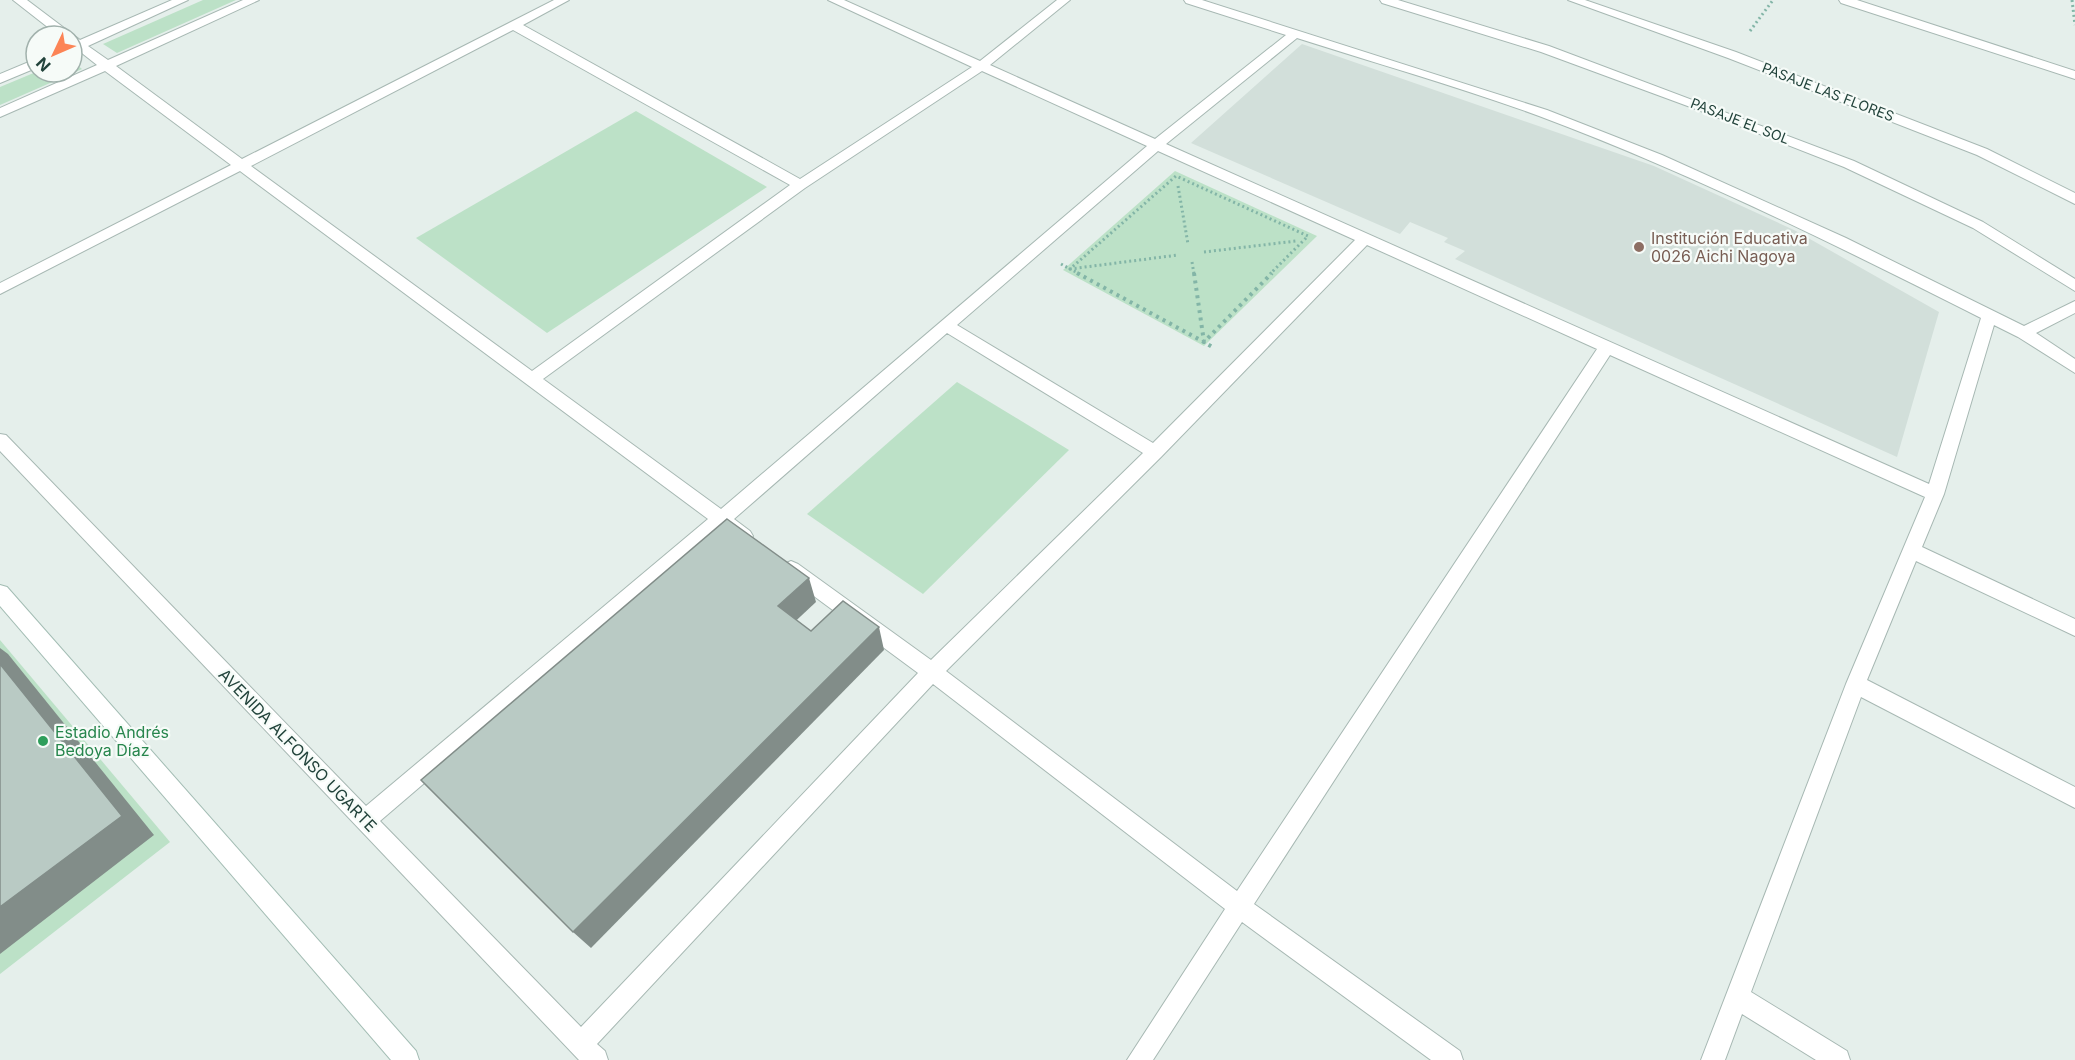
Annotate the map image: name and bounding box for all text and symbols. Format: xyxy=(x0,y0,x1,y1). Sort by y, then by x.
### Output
north arrow xyxy=(24,24,84,84)
text: N xyxy=(32,53,55,76)
street label: PASAJE LAS FLORES xyxy=(1760,59,1897,125)
street label: PASAJE EL SOL xyxy=(1688,94,1792,147)
place label: Institución Educativa 0026 Aichi Nagoya xyxy=(1651,228,1808,266)
marker: Institución Educativa 0026 Aichi Nagoya xyxy=(1632,240,1646,254)
street label: AVENIDA ALFONSO UGARTE xyxy=(215,664,381,836)
place label: Estadio Andrés Bedoya Díaz xyxy=(55,722,169,760)
marker: Estadio Andrés Bedoya Díaz xyxy=(36,734,50,748)

